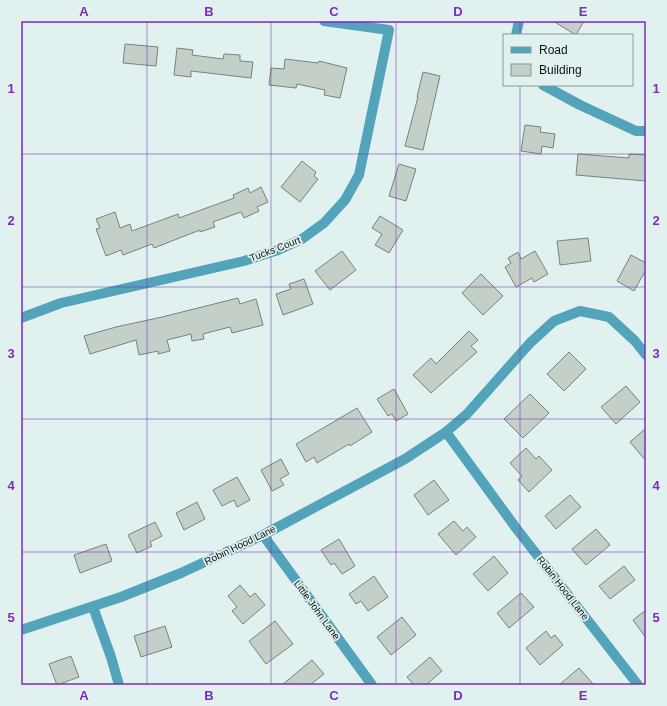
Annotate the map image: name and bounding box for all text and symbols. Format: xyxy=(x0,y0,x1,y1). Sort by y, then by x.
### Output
text: A xyxy=(79,4,89,19)
text: B xyxy=(204,4,214,19)
text: C xyxy=(329,4,339,19)
text: D xyxy=(453,4,463,19)
text: E xyxy=(579,4,588,19)
legend xyxy=(503,34,633,86)
text: Road xyxy=(539,43,568,57)
text: Building xyxy=(539,63,582,77)
text: 1 xyxy=(7,81,15,96)
text: 1 xyxy=(652,81,660,96)
text: 2 xyxy=(7,213,15,228)
text: 2 xyxy=(652,213,660,228)
street label: Tucks Court xyxy=(248,234,302,264)
text: 3 xyxy=(7,346,15,361)
text: 3 xyxy=(652,346,660,361)
text: 4 xyxy=(7,478,15,493)
text: 4 xyxy=(652,478,660,493)
street label: Robin Hood Lane xyxy=(203,523,278,567)
street label: Robin Hood Lane xyxy=(535,554,592,622)
street label: Little John Lane xyxy=(292,578,342,642)
text: 5 xyxy=(7,610,15,625)
text: 5 xyxy=(652,610,660,625)
text: A xyxy=(79,688,89,703)
text: B xyxy=(204,688,214,703)
text: C xyxy=(329,688,339,703)
text: D xyxy=(453,688,463,703)
text: E xyxy=(579,688,588,703)

